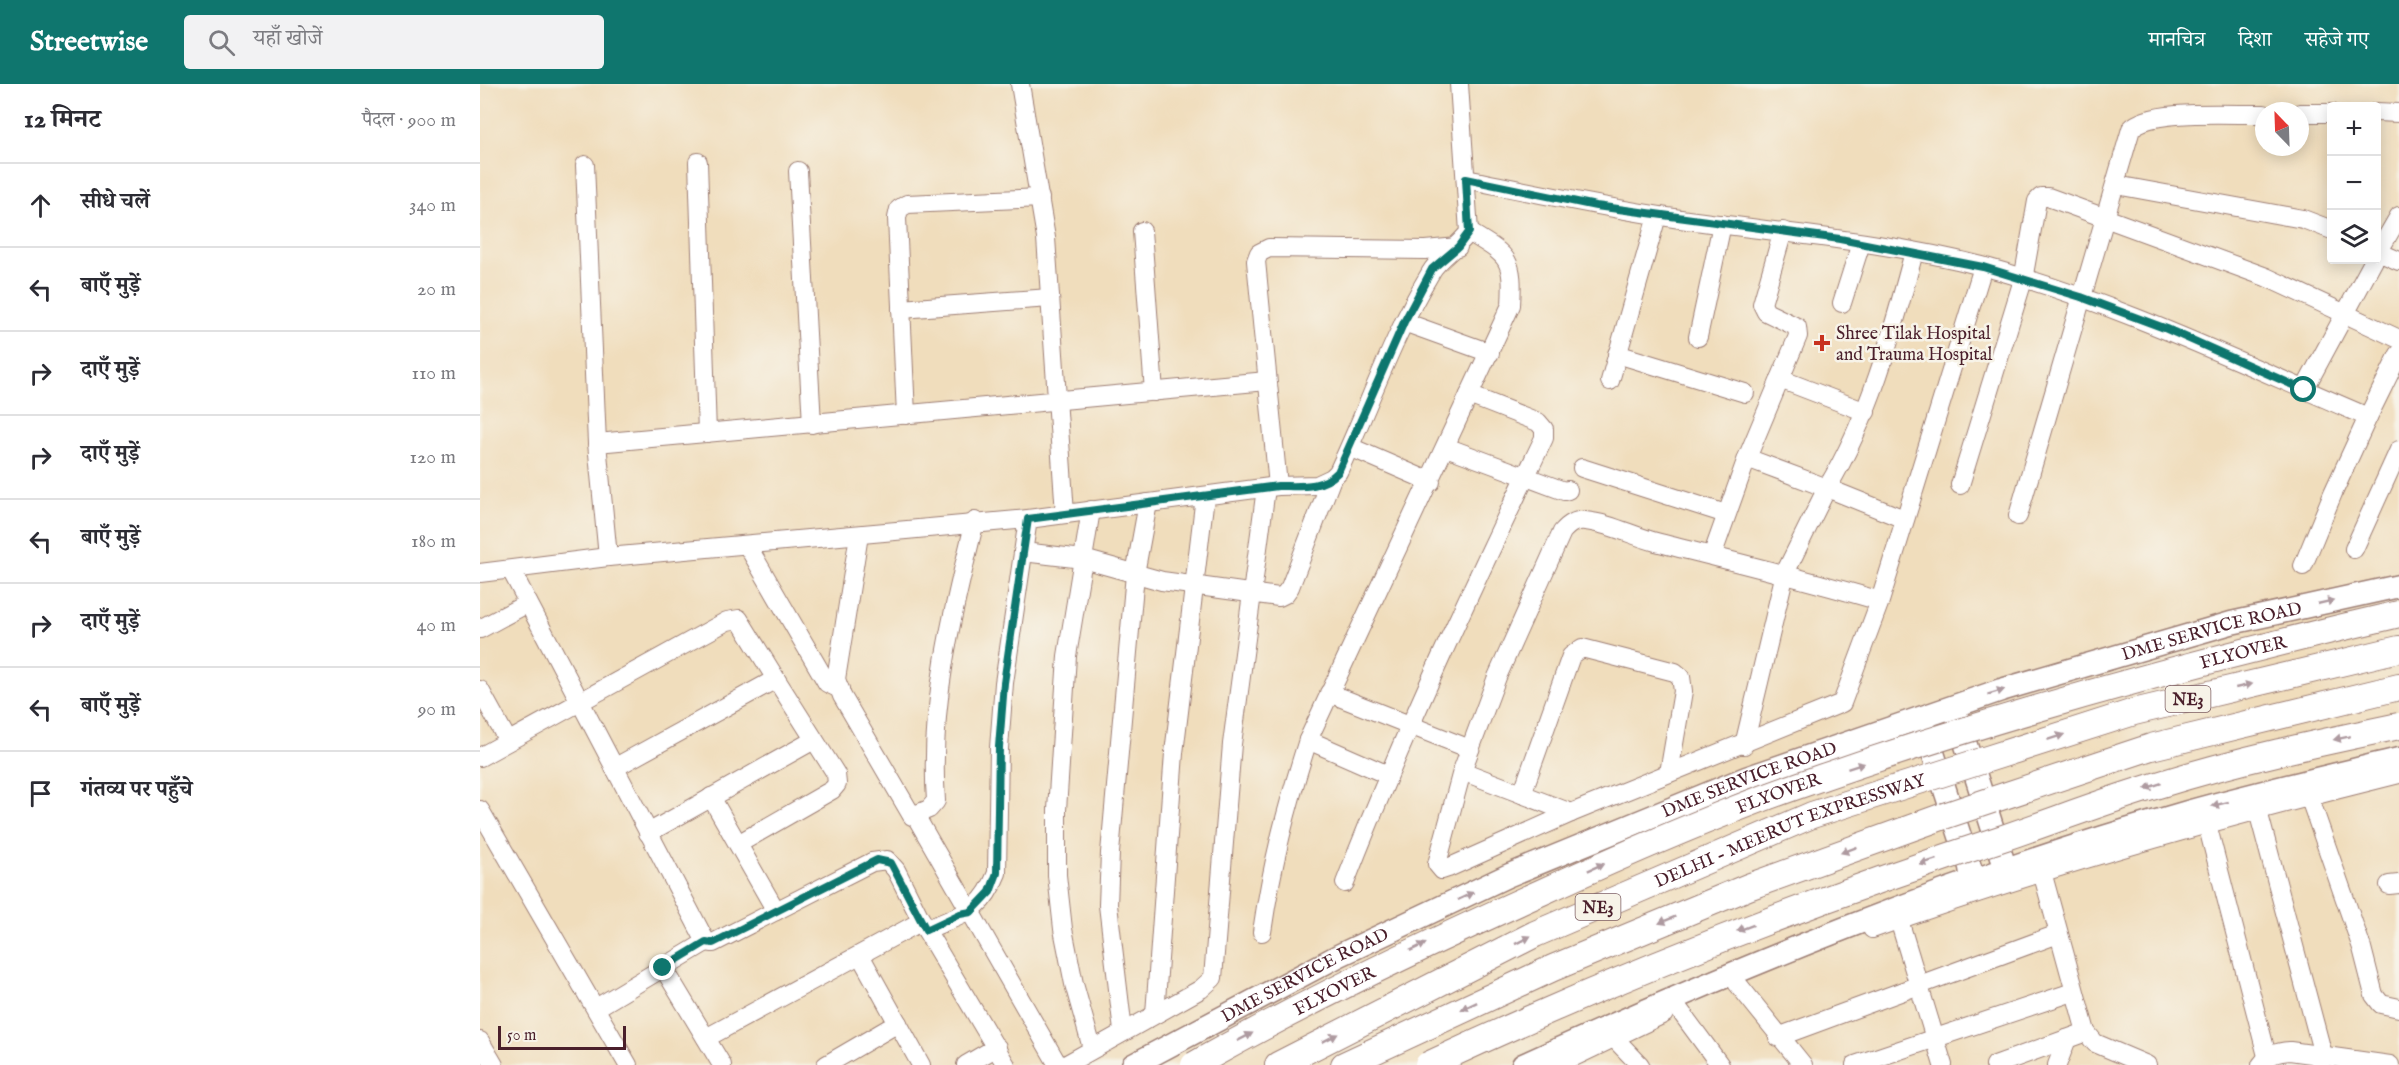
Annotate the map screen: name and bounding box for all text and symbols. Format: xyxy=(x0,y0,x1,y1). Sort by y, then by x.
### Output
search box xyxy=(184,15,604,69)
text: Streetwise xyxy=(30,25,148,60)
text: यहाँ खोजें xyxy=(253,25,322,53)
icon: search xyxy=(205,26,238,59)
text: मानचित्र xyxy=(2148,27,2205,54)
text: दिशा xyxy=(2238,27,2272,54)
text: सहेजे गए xyxy=(2305,27,2369,54)
north arrow xyxy=(2255,102,2309,156)
map controls xyxy=(2327,102,2381,264)
button: + xyxy=(2327,102,2381,156)
text: 12 मिनट xyxy=(24,103,101,136)
text: पैदल · 900 m xyxy=(362,108,456,133)
button: − xyxy=(2327,156,2381,210)
text: सीधे चलें xyxy=(81,188,150,216)
icon: ahead xyxy=(24,189,57,222)
text: 340 m xyxy=(409,193,456,218)
button: layers xyxy=(2327,210,2381,264)
text: बाएँ मुड़ें xyxy=(81,272,140,300)
icon: left xyxy=(24,273,57,306)
text: 20 m xyxy=(417,277,456,302)
place label: Shree Tilak Hospital and Trauma Hospital xyxy=(1836,323,1993,367)
marker: Shree Tilak Hospital and Trauma Hospital xyxy=(1813,334,1831,352)
text: दाएँ मुड़ें xyxy=(81,356,140,384)
icon: right xyxy=(24,357,57,390)
text: 110 m xyxy=(412,361,456,386)
route start xyxy=(2290,376,2316,402)
text: दाएँ मुड़ें xyxy=(81,440,140,468)
icon: right xyxy=(24,441,57,474)
text: 120 m xyxy=(410,445,456,470)
text: बाएँ मुड़ें xyxy=(81,524,140,552)
icon: left xyxy=(24,525,57,558)
text: 180 m xyxy=(411,529,456,554)
one-way arrow xyxy=(2316,597,2335,606)
street label: DME SERVICE ROAD xyxy=(2119,598,2304,667)
text: दाएँ मुड़ें xyxy=(81,608,140,636)
icon: right xyxy=(24,609,57,642)
text: 40 m xyxy=(417,613,456,638)
street label: FLYOVER xyxy=(2198,631,2290,675)
one-way arrow xyxy=(2235,680,2253,690)
road number: NE3 xyxy=(2166,686,2210,712)
one-way arrow xyxy=(1987,687,2005,696)
text: बाएँ मुड़ें xyxy=(81,692,140,720)
icon: left xyxy=(24,693,57,726)
text: 90 m xyxy=(418,697,456,722)
one-way arrow xyxy=(2047,732,2065,741)
one-way arrow xyxy=(2332,734,2351,743)
street label: DME SERVICE ROAD xyxy=(1659,737,1840,824)
one-way arrow xyxy=(1847,761,1865,771)
street label: FLYOVER xyxy=(1733,768,1825,820)
street label: DELHI - MEERUT EXPRESSWAY xyxy=(1651,769,1930,894)
text: गंतव्य पर पहुँचे xyxy=(81,776,192,804)
icon: arrive xyxy=(24,777,57,810)
one-way arrow xyxy=(2144,782,2162,792)
one-way arrow xyxy=(2211,800,2229,810)
one-way arrow xyxy=(1840,846,1858,856)
one-way arrow xyxy=(1919,858,1937,867)
one-way arrow xyxy=(1587,862,1605,872)
one-way arrow xyxy=(1457,891,1474,900)
road number: NE3 xyxy=(1576,894,1620,920)
one-way arrow xyxy=(1658,916,1676,925)
street label: DME SERVICE ROAD xyxy=(1218,924,1393,1029)
one-way arrow xyxy=(1736,924,1754,934)
one-way arrow xyxy=(1514,936,1531,945)
one-way arrow xyxy=(1410,943,1427,952)
route end xyxy=(649,954,675,980)
street label: FLYOVER xyxy=(1290,961,1381,1022)
one-way arrow xyxy=(1460,1002,1477,1011)
scale bar xyxy=(498,1023,626,1050)
text: 50 m xyxy=(507,1026,536,1046)
one-way arrow xyxy=(1236,1032,1253,1042)
one-way arrow xyxy=(1321,1034,1339,1044)

